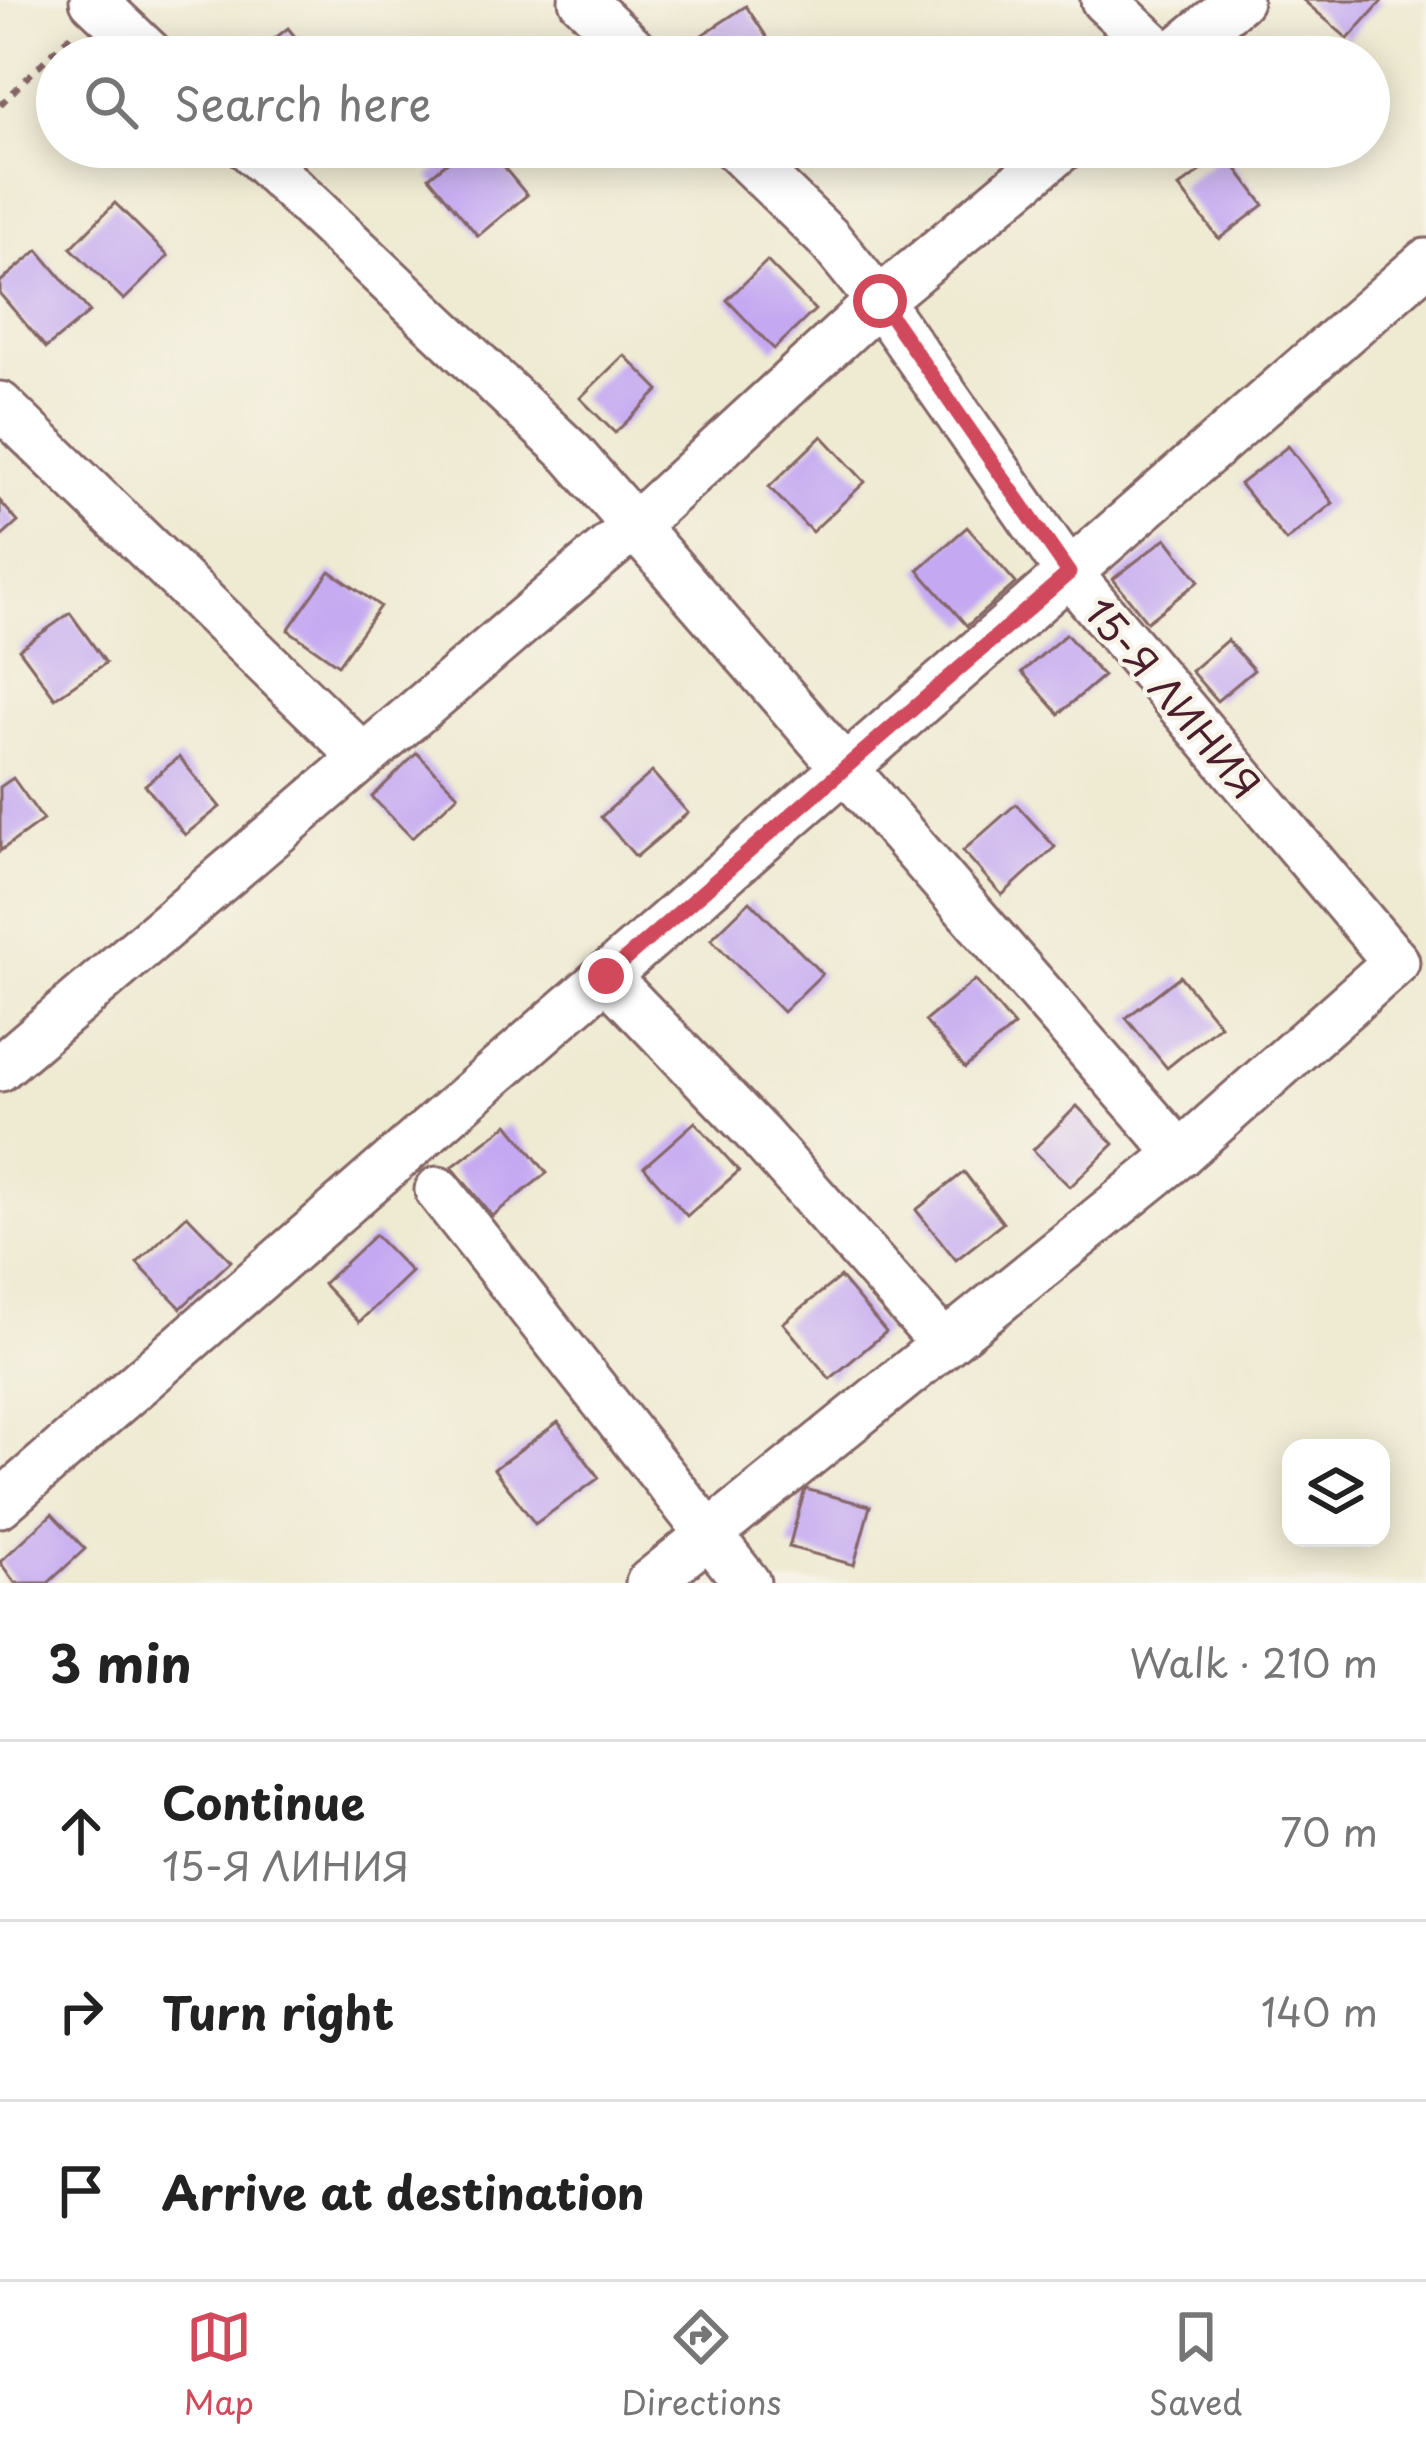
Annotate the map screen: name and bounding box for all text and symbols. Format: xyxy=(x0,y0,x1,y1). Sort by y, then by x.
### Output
search box xyxy=(36,36,1390,168)
text: Search here xyxy=(174,68,431,136)
icon: search xyxy=(78,69,144,135)
route start xyxy=(853,274,907,328)
street label: 15-Я ЛИНИЯ xyxy=(1072,583,1276,811)
route end xyxy=(579,949,633,1003)
map controls xyxy=(1282,1439,1390,1547)
button: layers xyxy=(1282,1439,1390,1547)
text: 3 min xyxy=(48,1623,192,1700)
text: Walk · 210 m xyxy=(1129,1632,1378,1691)
text: Continue xyxy=(162,1767,365,1835)
icon: ahead xyxy=(48,1798,114,1864)
text: 70 m xyxy=(1280,1801,1378,1860)
text: 15-Я ЛИНИЯ xyxy=(162,1835,409,1894)
text: Turn right xyxy=(162,1977,394,2045)
icon: right xyxy=(48,1978,114,2044)
text: 140 m xyxy=(1261,1981,1378,2040)
text: Arrive at destination xyxy=(162,2157,645,2225)
icon: arrive xyxy=(48,2158,114,2224)
tab: Map xyxy=(184,2304,254,2426)
tab: Directions xyxy=(621,2304,782,2426)
tab: Saved xyxy=(1149,2304,1242,2426)

